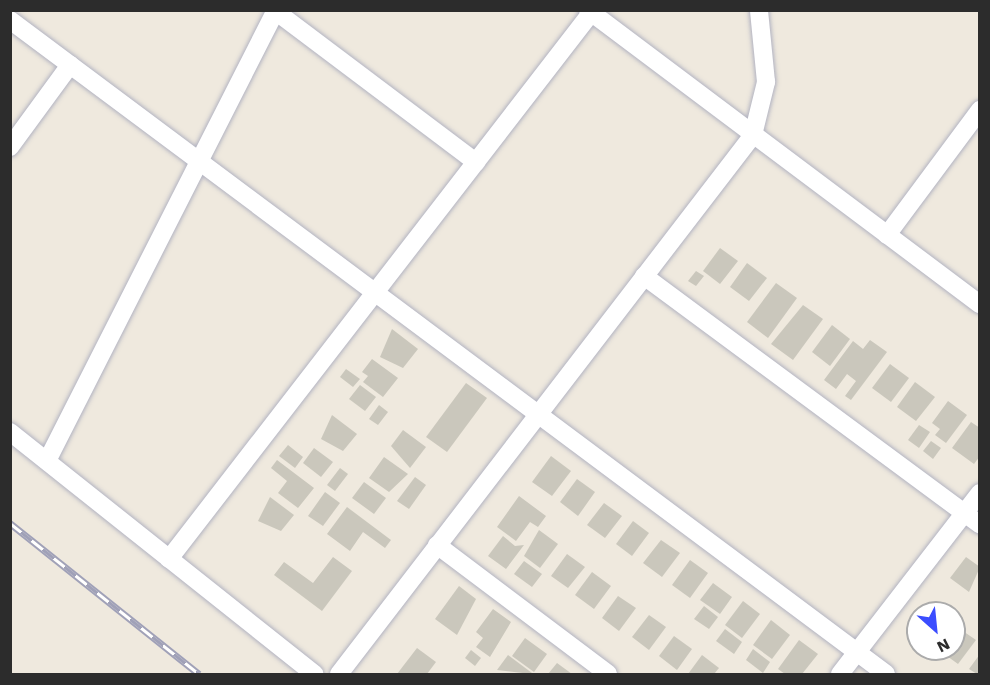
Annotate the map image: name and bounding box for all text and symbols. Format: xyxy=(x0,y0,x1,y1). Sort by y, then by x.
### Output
north arrow xyxy=(906,601,966,661)
text: N xyxy=(934,635,953,657)

